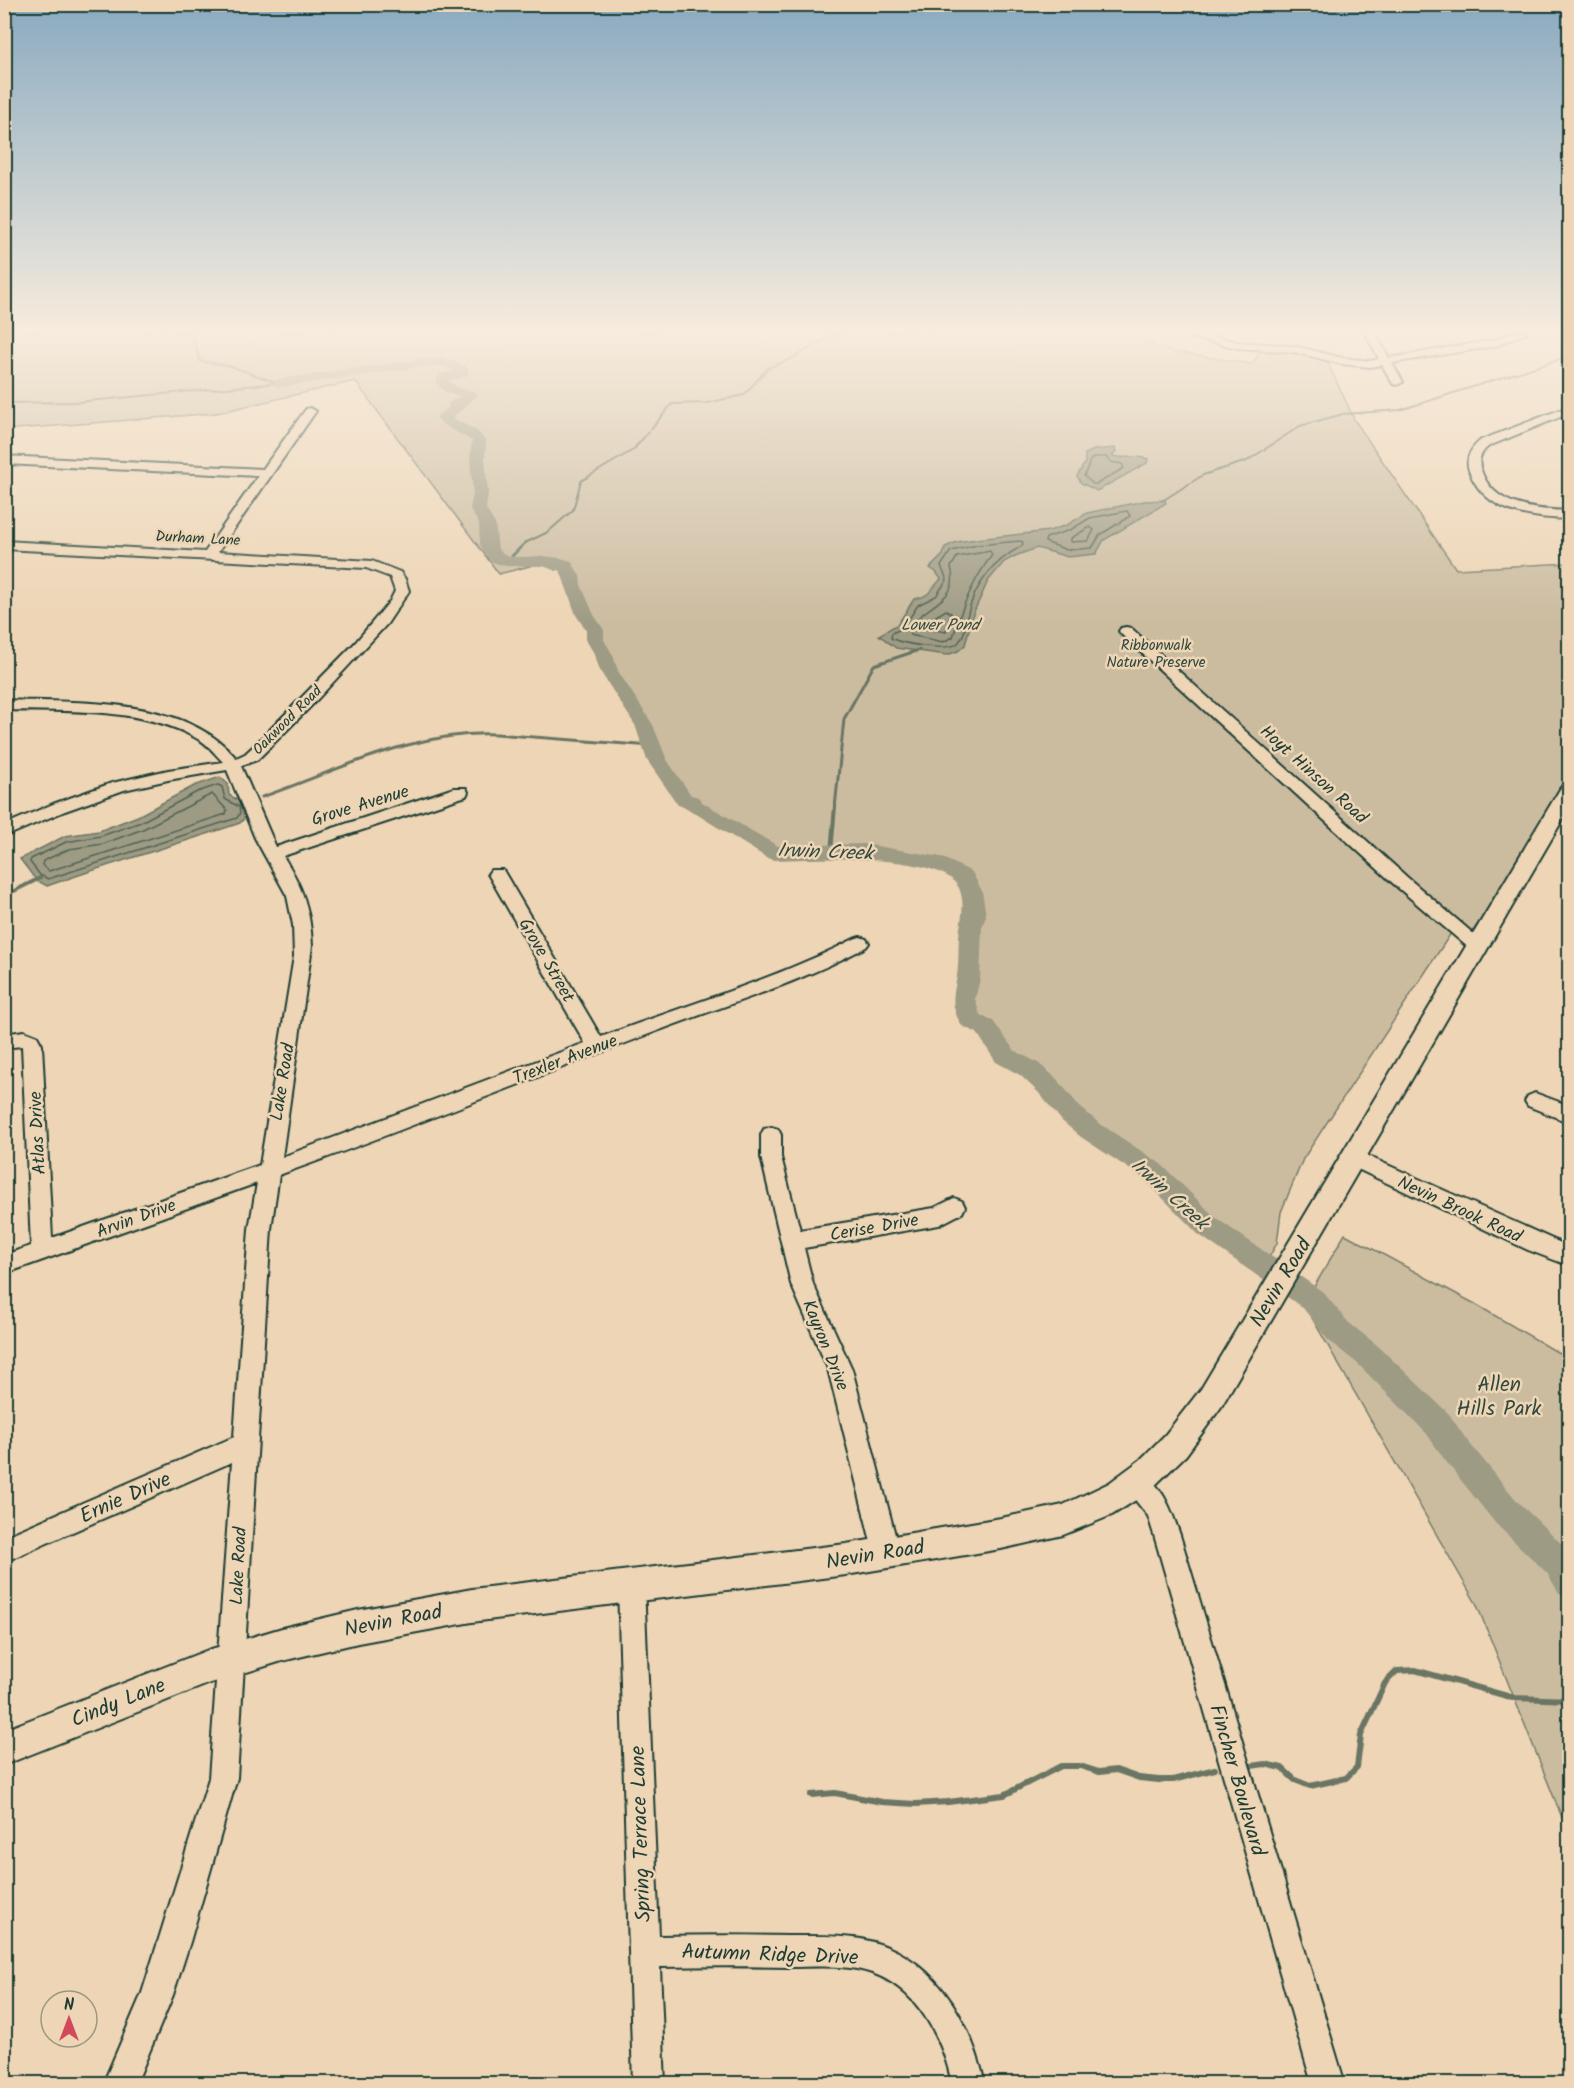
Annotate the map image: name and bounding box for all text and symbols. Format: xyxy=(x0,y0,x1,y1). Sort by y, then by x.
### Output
street label: Durham Lane xyxy=(155,525,241,553)
water label: Lower Pond xyxy=(901,613,983,638)
park label: Ribbonwalk Nature Preserve xyxy=(1107,634,1206,675)
street label: Oakwood Road xyxy=(247,680,329,761)
street label: Hoyt Hinson Road xyxy=(1252,718,1375,833)
street label: Grove Avenue xyxy=(308,778,413,835)
water label: Irwin Creek xyxy=(777,835,876,871)
street label: Grove Street xyxy=(510,913,582,1009)
street label: Trexler Avenue xyxy=(509,1027,622,1094)
street label: Lake Road xyxy=(263,1040,304,1123)
street label: Atlas Drive xyxy=(22,1091,55,1175)
water label: Irwin Creek xyxy=(1122,1151,1217,1240)
street label: Nevin Brook Road xyxy=(1392,1169,1527,1252)
street label: Arvin Drive xyxy=(92,1192,181,1247)
street label: Cerise Drive xyxy=(828,1206,921,1251)
street label: Nevin Road xyxy=(1242,1231,1321,1334)
street label: Kayron Drive xyxy=(793,1296,856,1395)
park label: Allen Hills Park xyxy=(1457,1369,1542,1426)
street label: Ernie Drive xyxy=(75,1463,177,1533)
street label: Lake Road xyxy=(223,1525,256,1606)
street label: Nevin Road xyxy=(824,1531,927,1580)
street label: Nevin Road xyxy=(341,1596,446,1647)
street label: Cindy Lane xyxy=(66,1669,171,1737)
street label: Fincher Boulevard xyxy=(1199,1701,1274,1861)
street label: Spring Terrace Lane xyxy=(622,1745,661,1923)
street label: Autumn Ridge Drive xyxy=(681,1936,859,1975)
north arrow xyxy=(39,1989,99,2049)
text: N xyxy=(64,1993,74,2018)

